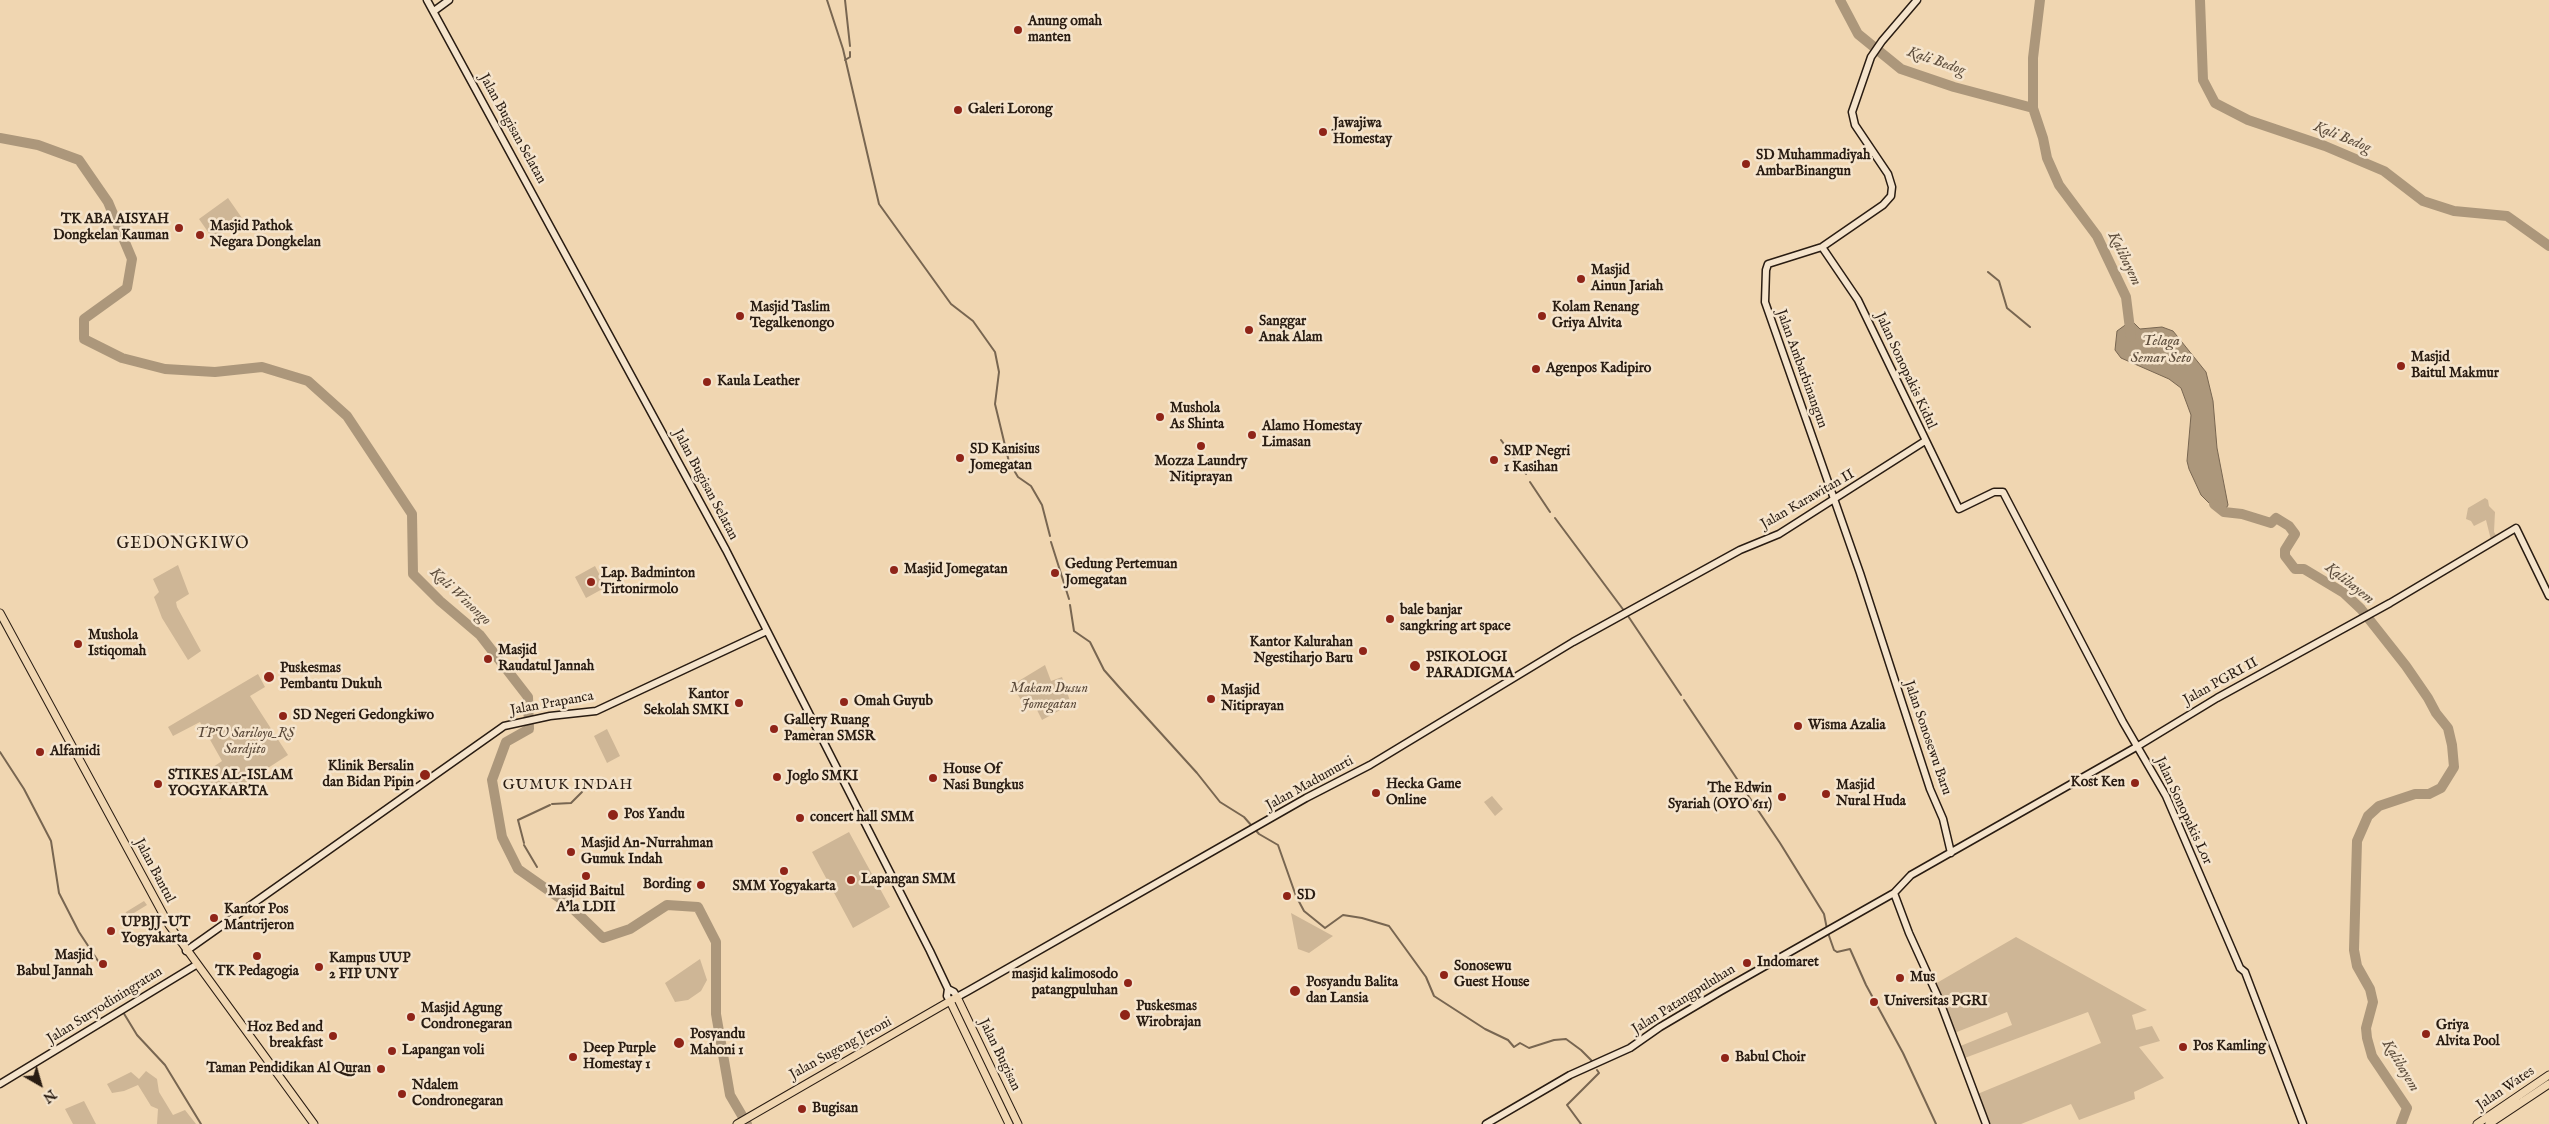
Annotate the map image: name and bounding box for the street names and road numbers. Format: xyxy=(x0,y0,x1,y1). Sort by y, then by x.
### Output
street label: Jalan Bugisan Selatan xyxy=(475,71,549,187)
street label: Jalan Ambarbinangun xyxy=(1772,307,1830,431)
street label: Jalan Sonopakis Kidul xyxy=(1871,310,1939,432)
street label: Jalan Bugisan Selatan xyxy=(669,427,741,543)
street label: Jalan Karawitan II xyxy=(1758,466,1858,534)
street label: Jalan PGRI II xyxy=(2181,655,2261,709)
street label: Jalan Sonosewu Baru xyxy=(1900,679,1954,797)
street label: Jalan Prapanca xyxy=(509,688,595,720)
street label: Jalan Madumurti xyxy=(1263,753,1357,815)
street label: Jalan Sonopakis Lor xyxy=(2151,754,2215,868)
street label: Jalan Bantul xyxy=(130,836,178,906)
street label: Jalan Patangpuluhan xyxy=(1629,961,1739,1039)
street label: Jalan Suryodiningratan xyxy=(44,964,166,1048)
street label: Jalan Sugeng Jeroni xyxy=(787,1014,895,1084)
street label: Jalan Bugisan xyxy=(974,1016,1024,1094)
street label: Jalan Wates xyxy=(2474,1063,2538,1115)

